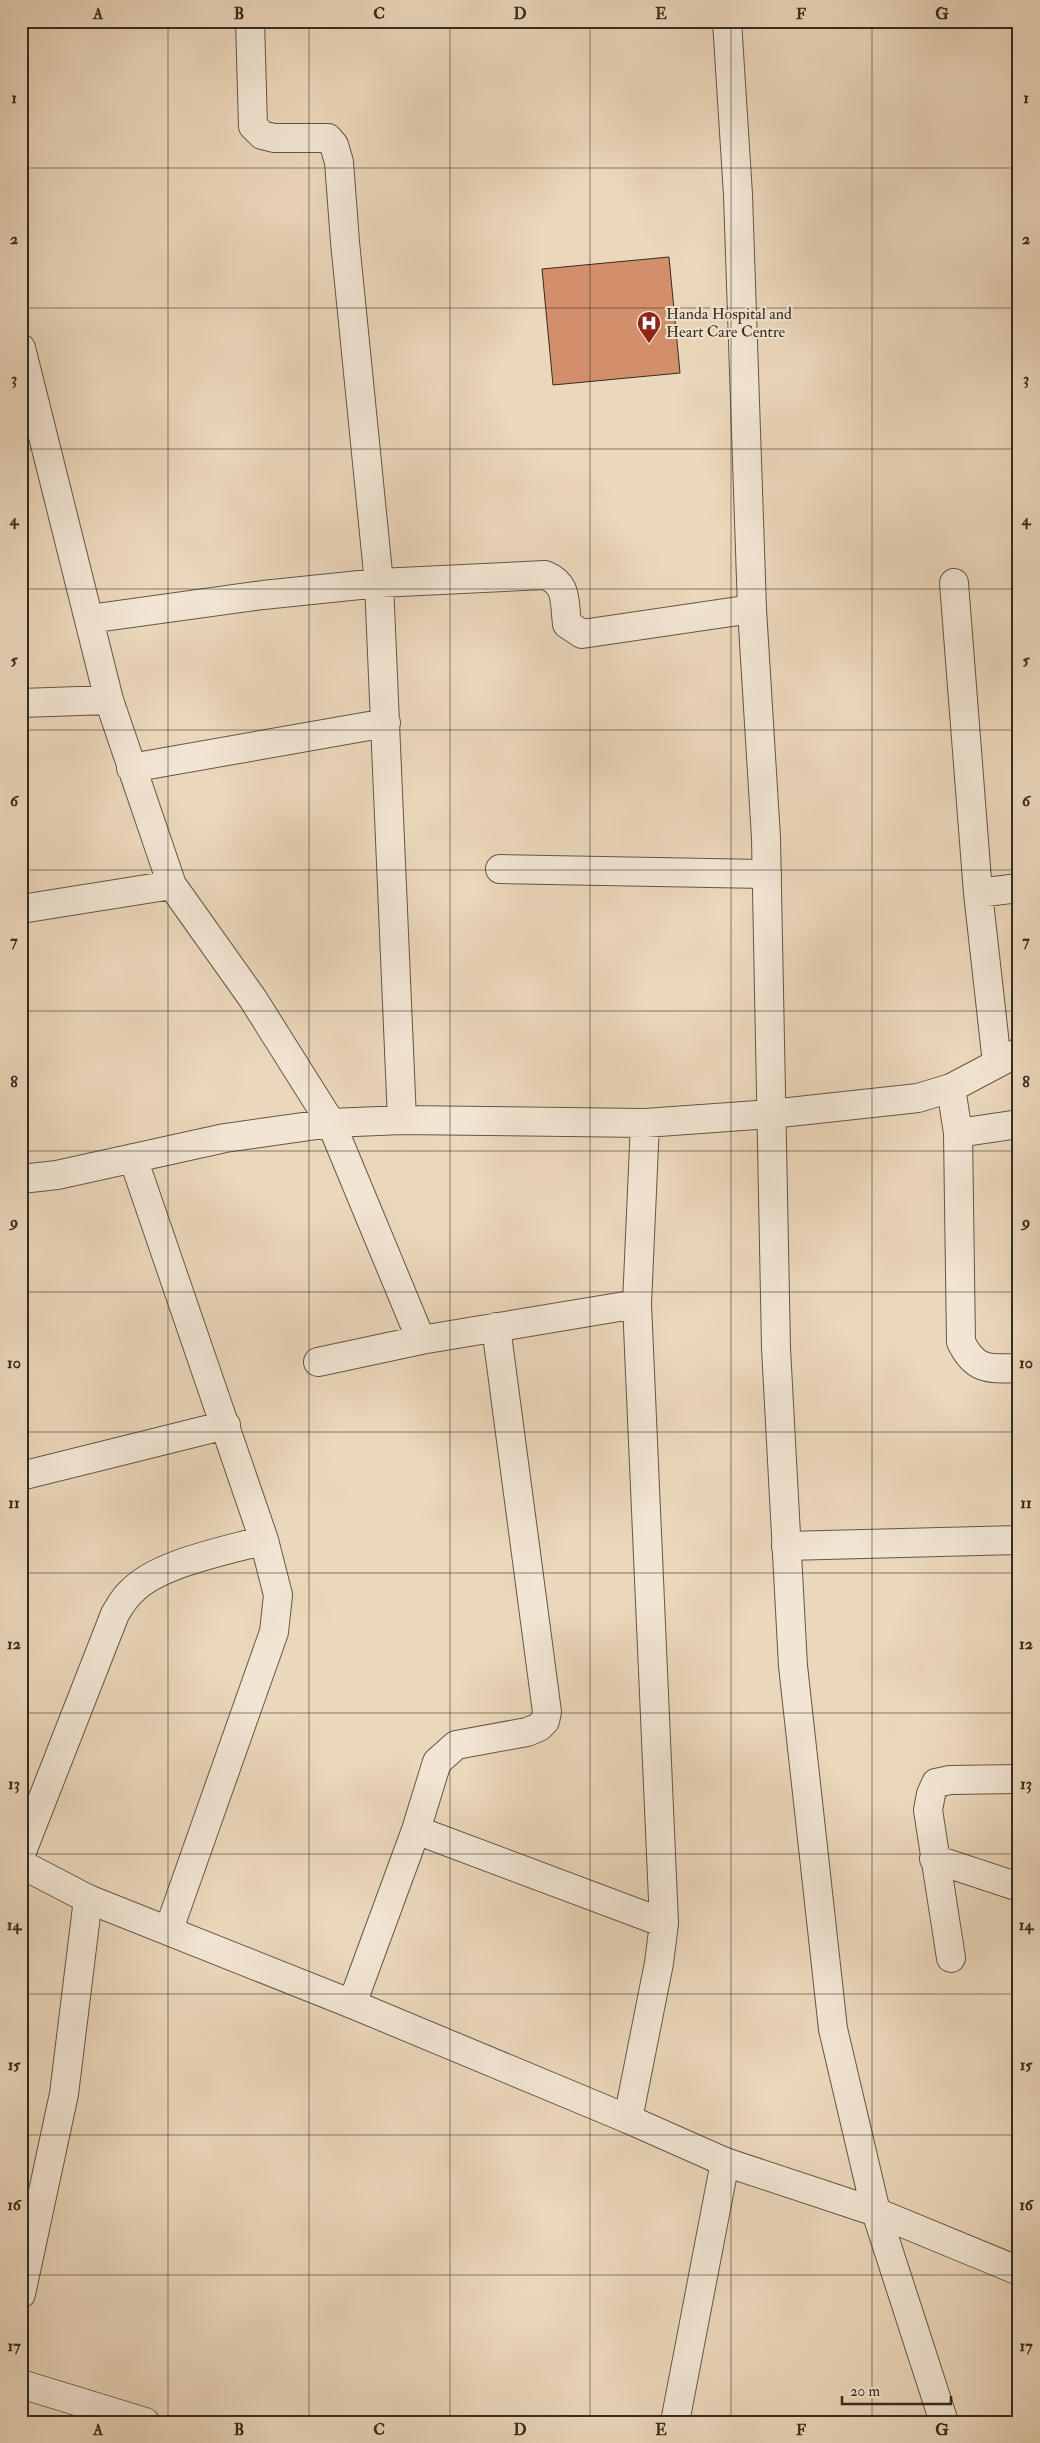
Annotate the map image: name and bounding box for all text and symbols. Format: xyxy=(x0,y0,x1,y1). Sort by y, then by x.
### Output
text: A xyxy=(92,4,104,24)
text: B xyxy=(234,4,244,24)
text: C xyxy=(373,4,385,24)
text: D xyxy=(513,4,527,24)
text: E xyxy=(655,4,667,24)
text: F xyxy=(796,4,806,24)
text: G xyxy=(935,4,949,24)
text: 1 xyxy=(11,88,17,108)
text: 1 xyxy=(1023,88,1029,108)
text: 2 xyxy=(10,229,18,249)
text: 2 xyxy=(1022,229,1030,249)
place label: Handa Hospital and Heart Care Centre xyxy=(666,304,792,342)
hospital icon: Handa Hospital and Heart Care Centre xyxy=(636,310,662,344)
text: 3 xyxy=(11,369,17,389)
text: 3 xyxy=(1023,369,1029,389)
text: 4 xyxy=(9,510,20,530)
text: 4 xyxy=(1021,510,1032,530)
text: 5 xyxy=(10,650,18,670)
text: 5 xyxy=(1022,650,1030,670)
text: 6 xyxy=(10,791,20,811)
text: 6 xyxy=(1022,791,1032,811)
text: 7 xyxy=(10,931,18,951)
text: 7 xyxy=(1022,931,1030,951)
text: 8 xyxy=(10,1072,18,1092)
text: 8 xyxy=(1022,1072,1030,1092)
text: 9 xyxy=(8,1212,18,1232)
text: 9 xyxy=(1020,1212,1030,1232)
text: 10 xyxy=(7,1353,21,1373)
text: 10 xyxy=(1019,1353,1033,1373)
text: 11 xyxy=(8,1493,20,1513)
text: 11 xyxy=(1020,1493,1032,1513)
text: 12 xyxy=(7,1634,21,1654)
text: 12 xyxy=(1019,1634,1033,1654)
text: 13 xyxy=(8,1774,20,1794)
text: 13 xyxy=(1020,1774,1032,1794)
text: 14 xyxy=(7,1915,23,1935)
text: 14 xyxy=(1019,1915,1035,1935)
text: 15 xyxy=(8,2055,21,2075)
text: 15 xyxy=(1020,2055,1033,2075)
text: 16 xyxy=(7,2195,23,2215)
text: 16 xyxy=(1019,2195,1035,2215)
text: 17 xyxy=(7,2336,21,2356)
text: 17 xyxy=(1019,2336,1033,2356)
scale bar xyxy=(842,2373,951,2405)
text: 20 m xyxy=(850,2382,880,2401)
text: A xyxy=(92,2420,104,2440)
text: B xyxy=(234,2420,244,2440)
text: C xyxy=(373,2420,385,2440)
text: D xyxy=(513,2420,527,2440)
text: E xyxy=(655,2420,667,2440)
text: F xyxy=(796,2420,806,2440)
text: G xyxy=(935,2420,949,2440)

